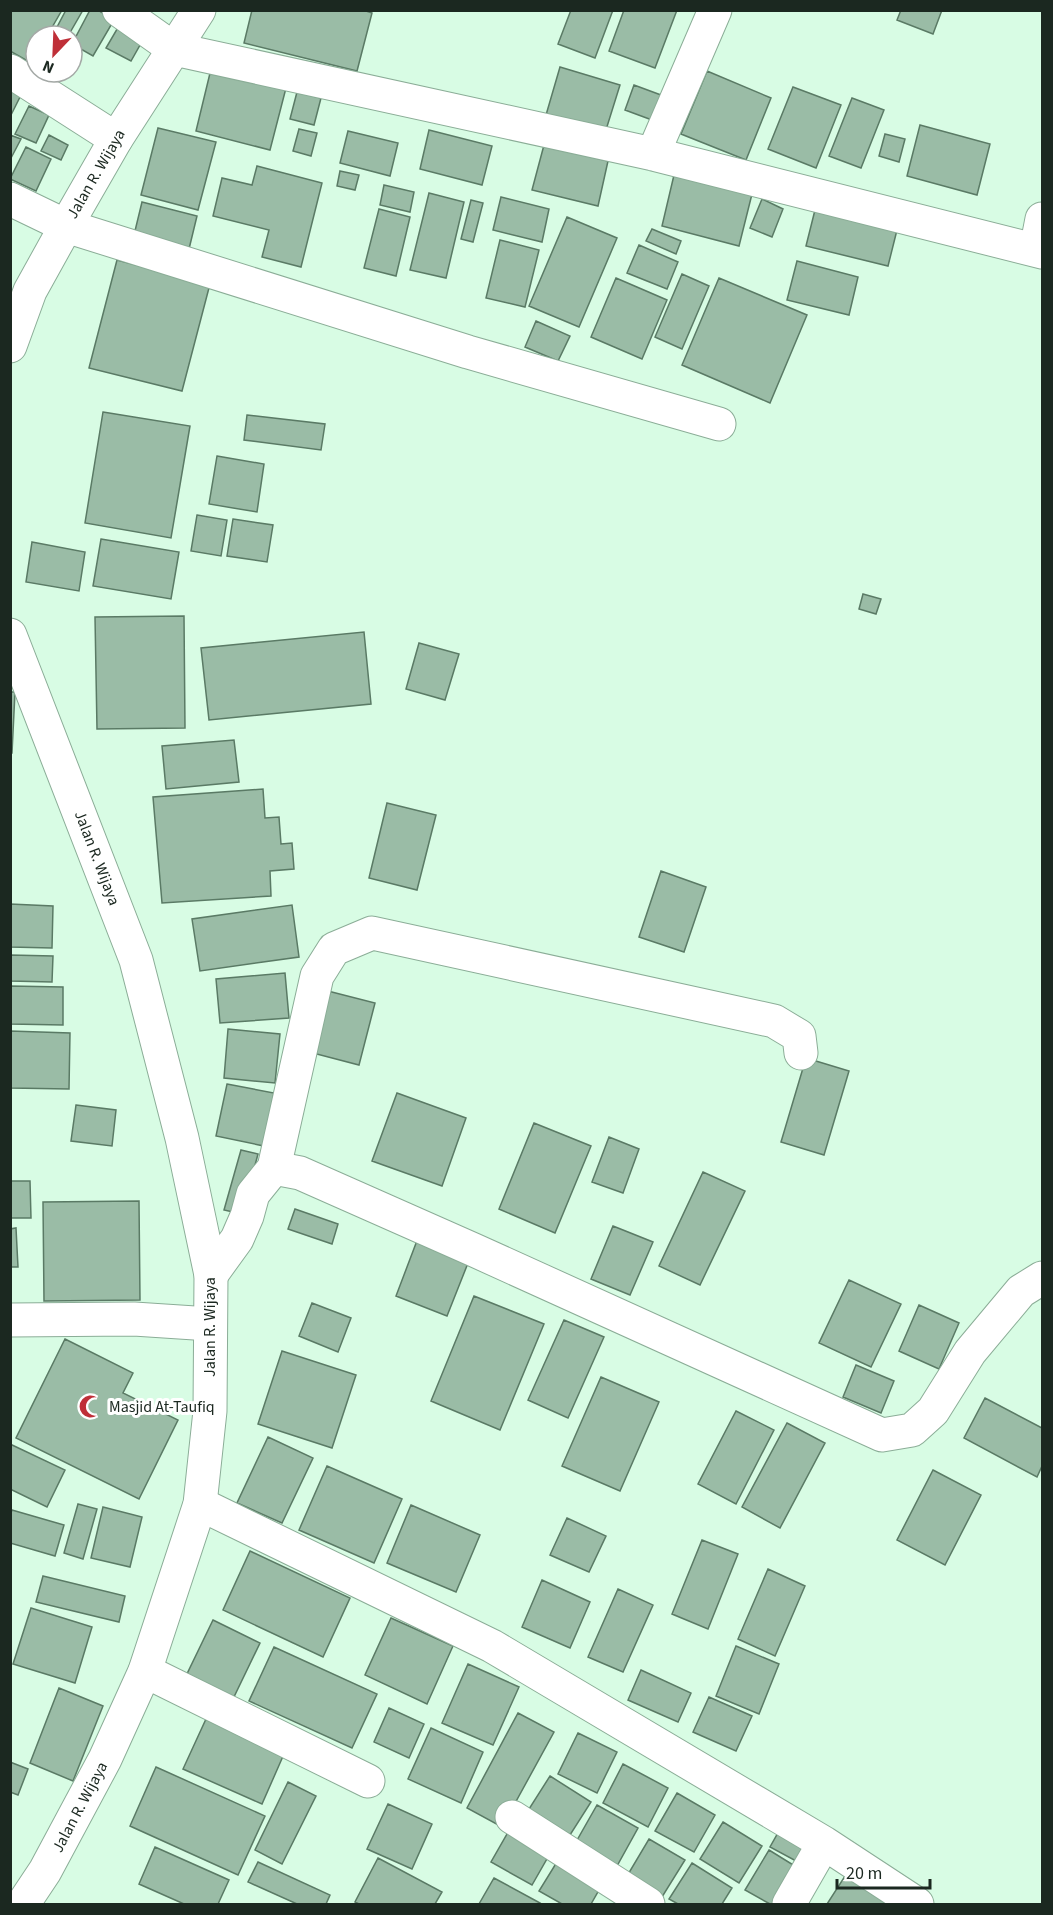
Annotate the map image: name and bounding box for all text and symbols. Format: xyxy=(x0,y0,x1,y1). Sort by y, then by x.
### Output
north arrow xyxy=(24,24,84,84)
text: N xyxy=(39,55,58,79)
street label: Jalan R. Wijaya xyxy=(62,125,130,223)
street label: Jalan R. Wijaya xyxy=(69,807,125,909)
street label: Jalan R. Wijaya xyxy=(199,1277,221,1377)
mosque icon: Masjid At-Taufiq xyxy=(78,1394,104,1420)
place label: Masjid At-Taufiq xyxy=(109,1396,215,1418)
street label: Jalan R. Wijaya xyxy=(47,1758,113,1856)
scale bar xyxy=(837,1852,930,1890)
text: 20 m xyxy=(846,1861,882,1886)

